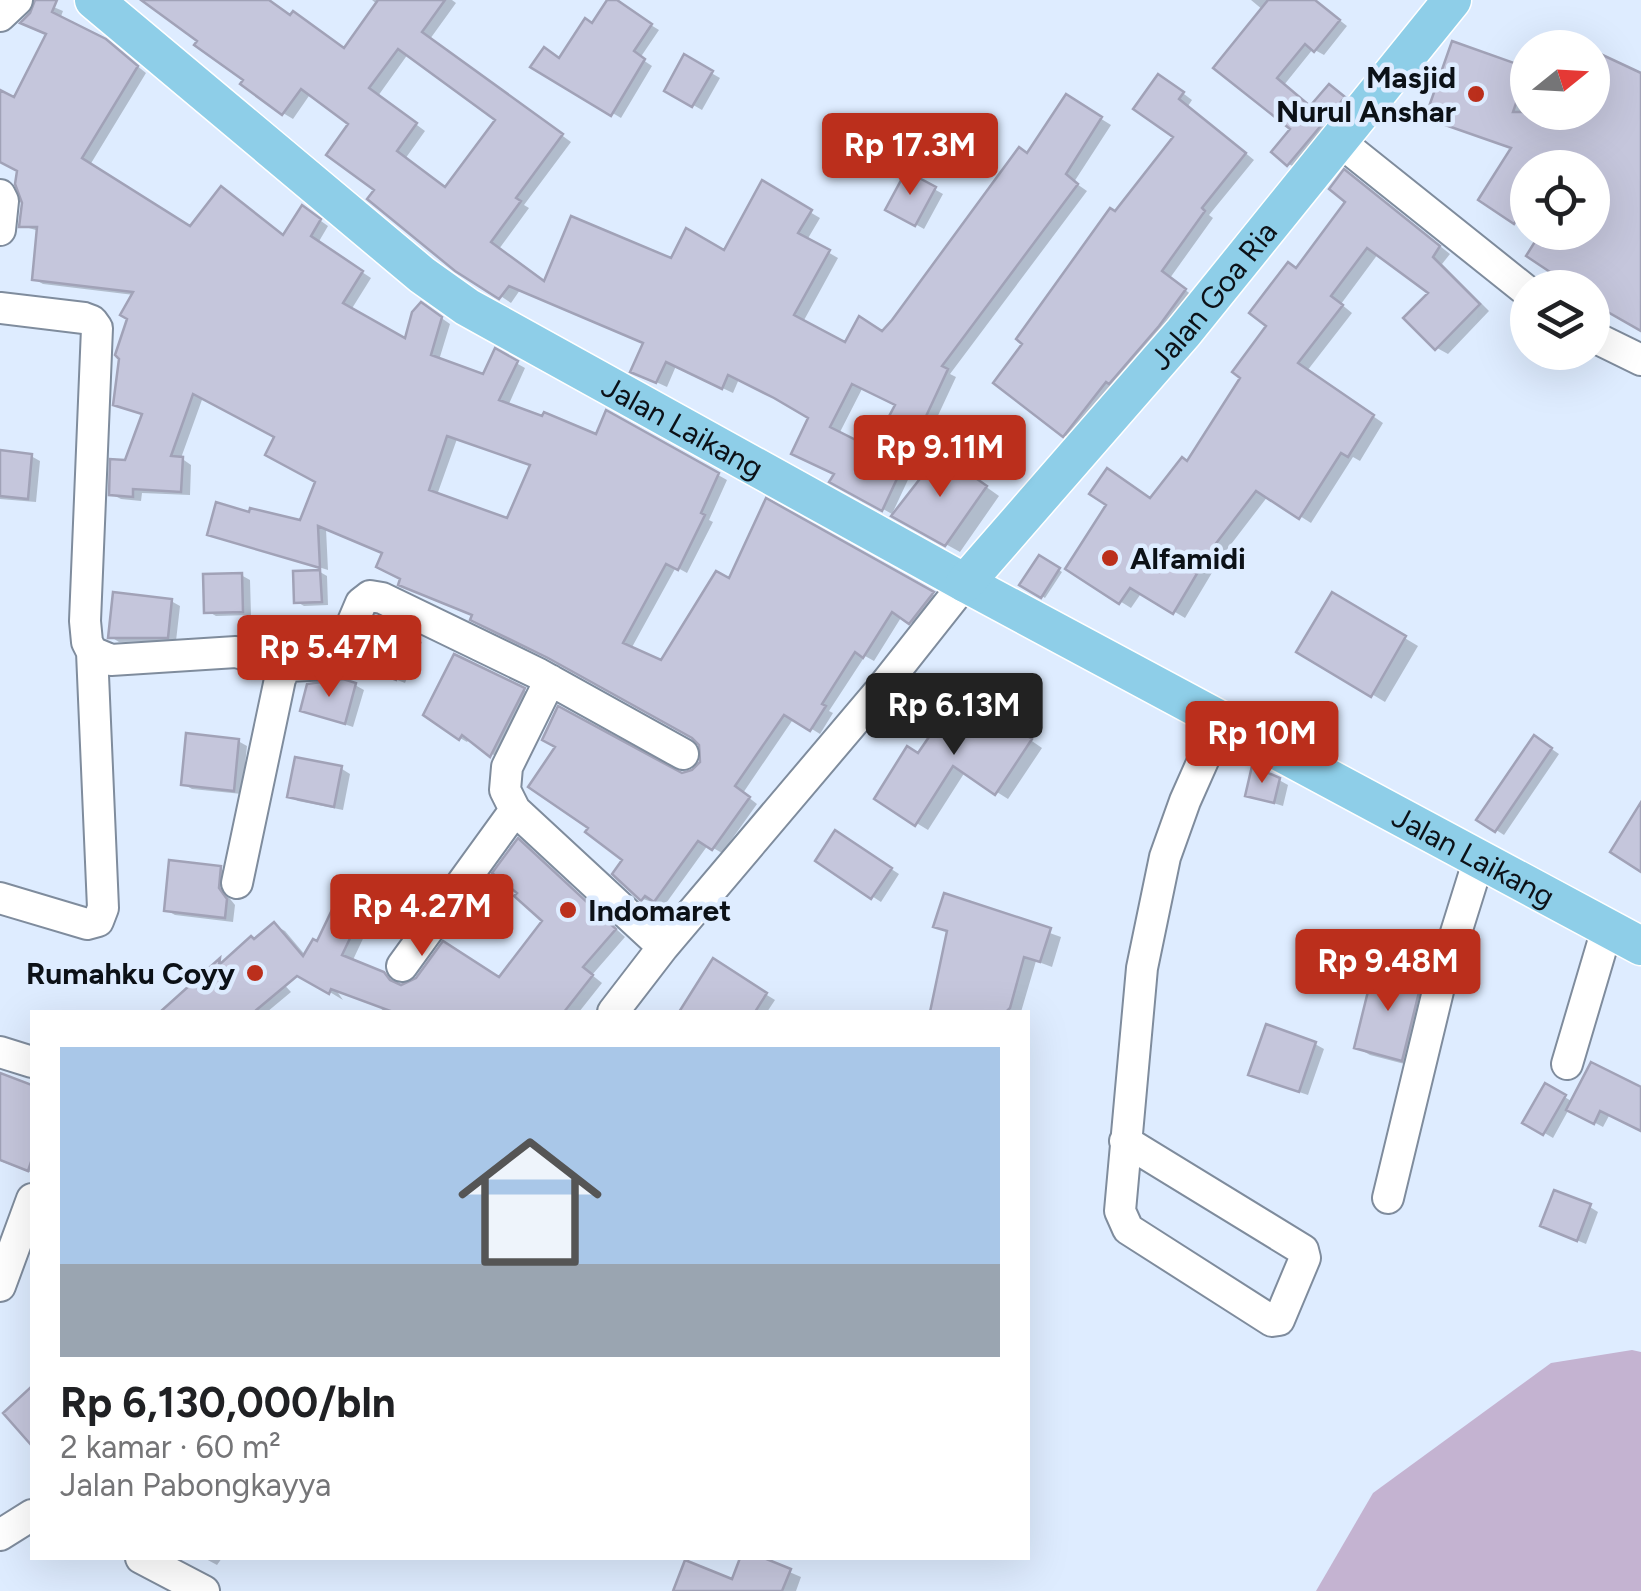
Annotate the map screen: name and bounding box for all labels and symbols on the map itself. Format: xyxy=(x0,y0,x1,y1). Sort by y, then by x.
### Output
north arrow xyxy=(1510,30,1610,130)
place label: Masjid Nurul Anshar xyxy=(1276,59,1456,130)
marker: Masjid Nurul Anshar xyxy=(1465,83,1487,105)
pin: Rp 17.3M xyxy=(807,113,1013,198)
street label: Jalan Goa Ria xyxy=(1141,213,1285,377)
street label: Jalan Laikang xyxy=(596,367,770,486)
pin: Rp 9.11M xyxy=(837,415,1043,500)
place label: Alfamidi xyxy=(1130,540,1246,577)
marker: Alfamidi xyxy=(1099,547,1121,569)
pin: Rp 5.47M xyxy=(226,615,432,700)
pin: Rp 6.13M xyxy=(851,673,1057,758)
pin: Rp 10M xyxy=(1181,701,1343,786)
street label: Jalan Laikang xyxy=(1386,798,1561,915)
pin: Rp 4.27M xyxy=(319,874,525,959)
place label: Indomaret xyxy=(588,892,731,929)
marker: Indomaret xyxy=(557,899,579,921)
pin: Rp 9.48M xyxy=(1285,929,1491,1014)
place label: Rumahku Coyy xyxy=(26,955,236,992)
marker: Rumahku Coyy xyxy=(244,962,266,984)

